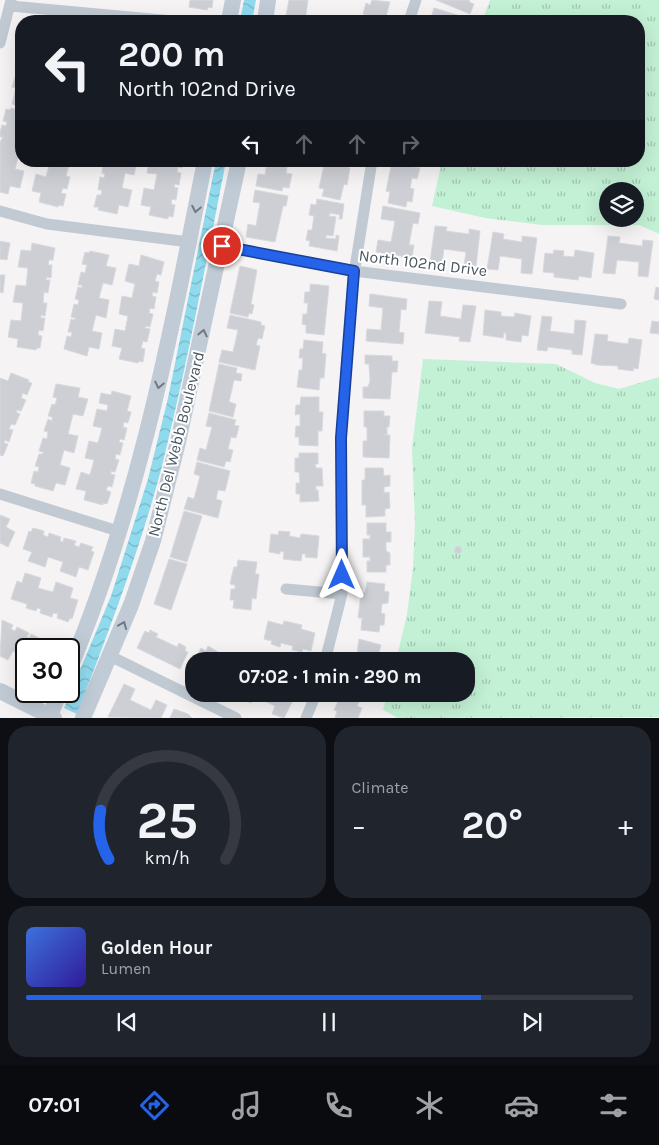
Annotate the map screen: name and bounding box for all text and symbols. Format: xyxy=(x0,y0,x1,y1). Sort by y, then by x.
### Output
text: 200 m xyxy=(118,34,226,75)
icon: left xyxy=(35,35,100,100)
text: North 102nd Drive xyxy=(118,76,296,102)
icon: left xyxy=(237,130,265,158)
icon: ahead xyxy=(290,130,318,158)
icon: ahead xyxy=(343,130,371,158)
icon: right xyxy=(396,130,424,158)
map controls xyxy=(599,182,644,227)
button: layers xyxy=(599,182,644,227)
one-way arrow xyxy=(191,205,201,213)
pin xyxy=(201,225,243,267)
icon: arrive xyxy=(208,232,236,260)
street label: North 102nd Drive xyxy=(358,246,488,280)
one-way arrow xyxy=(197,329,208,338)
street label: North Del Webb Boulevard xyxy=(144,350,208,538)
one-way arrow xyxy=(154,381,165,390)
position arrow xyxy=(315,548,367,600)
one-way arrow xyxy=(117,621,127,629)
speed limit sign: 30 xyxy=(15,638,80,703)
text: 07:02 · 1 min · 290 m xyxy=(238,666,422,688)
text: Climate xyxy=(352,778,409,797)
text: 25 xyxy=(136,790,198,851)
text: 20° xyxy=(461,803,523,848)
text: − xyxy=(352,809,366,842)
text: + xyxy=(618,809,633,842)
text: km/h xyxy=(144,848,189,869)
text: Golden Hour xyxy=(101,937,212,959)
text: Lumen xyxy=(101,959,151,978)
icon: previous xyxy=(113,1008,141,1036)
icon: pause xyxy=(315,1008,343,1036)
icon: next xyxy=(518,1008,546,1036)
icon: directions xyxy=(137,1088,172,1123)
icon: music xyxy=(229,1088,264,1123)
icon: phone xyxy=(321,1088,356,1123)
icon: climate xyxy=(412,1088,447,1123)
icon: car xyxy=(504,1088,539,1123)
icon: filters xyxy=(596,1088,631,1123)
text: 07:01 xyxy=(28,1092,81,1118)

